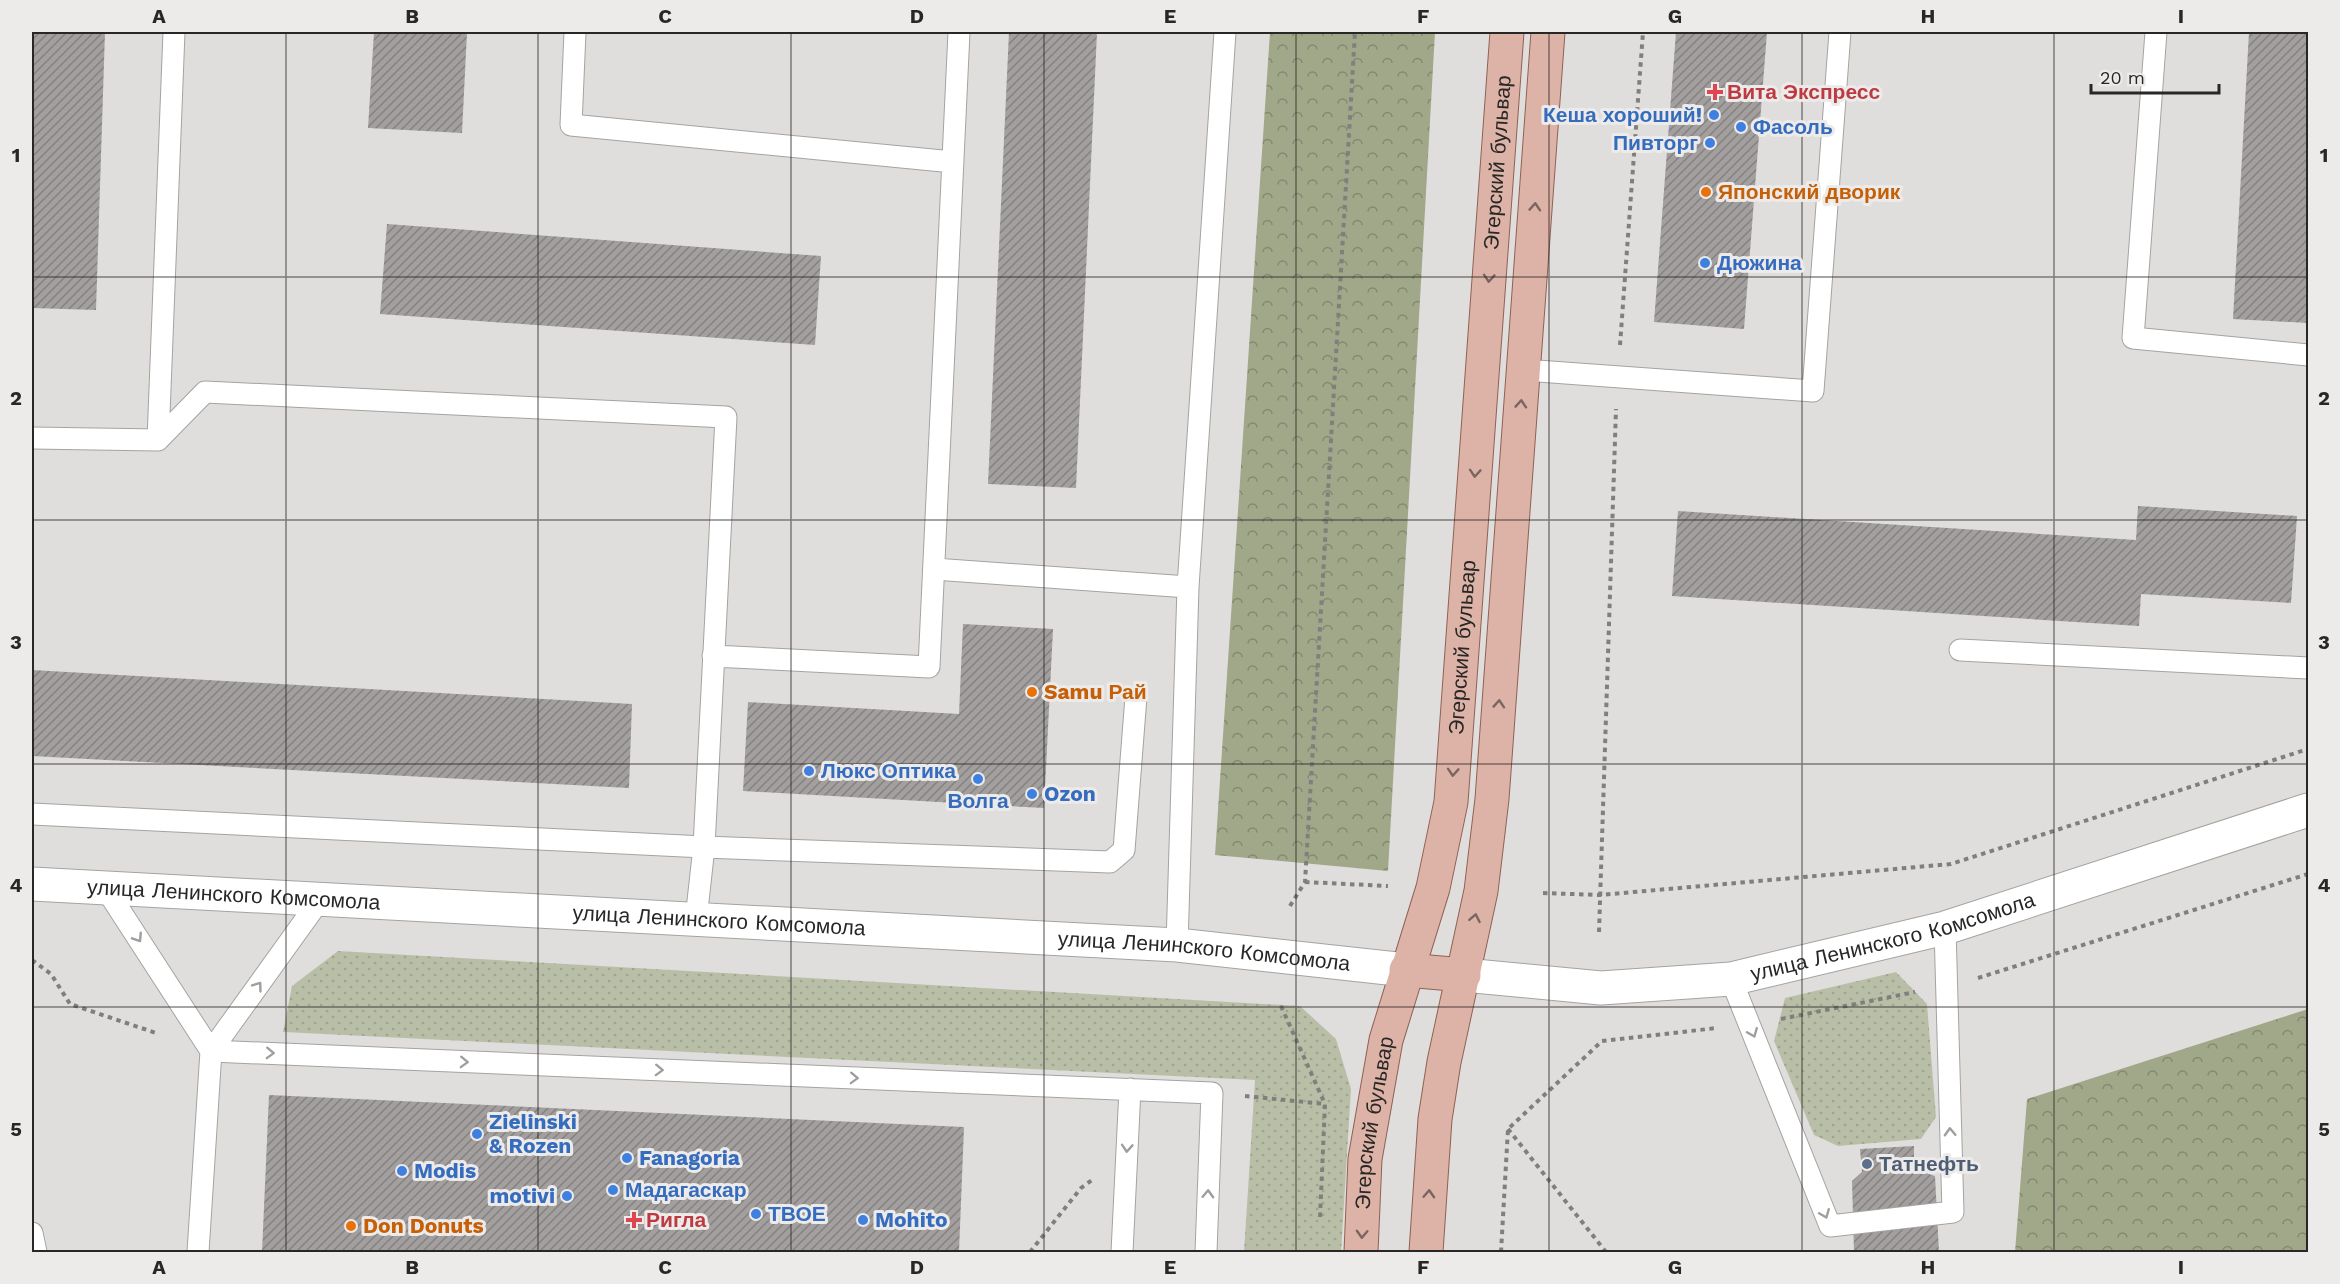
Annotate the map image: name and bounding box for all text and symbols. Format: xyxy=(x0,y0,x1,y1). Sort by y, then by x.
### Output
text: A xyxy=(152,4,166,28)
text: B xyxy=(405,4,419,28)
text: C xyxy=(658,4,672,28)
text: D xyxy=(910,4,924,28)
text: E xyxy=(1164,4,1176,28)
text: F xyxy=(1417,4,1429,28)
text: G xyxy=(1668,4,1682,28)
text: H xyxy=(1921,4,1935,28)
text: I xyxy=(2178,4,2184,28)
scale bar xyxy=(2091,57,2218,95)
text: 20 m xyxy=(2100,67,2145,88)
street label: Эгерский бульвар xyxy=(1478,74,1516,251)
place label: Вита Экспресс xyxy=(1727,79,1880,104)
marker: Вита Экспресс xyxy=(1708,85,1722,99)
place label: Кеша хороший! xyxy=(1543,102,1702,127)
marker: Кеша хороший! xyxy=(1707,108,1721,122)
place label: Фасоль xyxy=(1753,114,1833,139)
marker: Фасоль xyxy=(1734,120,1748,134)
place label: Пивторг xyxy=(1613,130,1698,155)
marker: Пивторг xyxy=(1703,136,1717,150)
text: 1 xyxy=(12,143,20,167)
text: 1 xyxy=(2320,143,2328,167)
place label: Японский дворик xyxy=(1718,179,1901,204)
marker: Японский дворик xyxy=(1699,185,1713,199)
one-way arrow xyxy=(1528,203,1541,212)
place label: Дюжина xyxy=(1717,250,1802,275)
marker: Дюжина xyxy=(1698,256,1712,270)
one-way arrow xyxy=(1483,274,1496,283)
text: 2 xyxy=(10,386,22,410)
text: 2 xyxy=(2318,386,2330,410)
one-way arrow xyxy=(1514,400,1527,409)
one-way arrow xyxy=(1469,468,1482,477)
street label: Эгерский бульвар xyxy=(1443,559,1481,736)
text: 3 xyxy=(10,630,22,654)
text: 3 xyxy=(2318,630,2330,654)
place label: Samu Рай xyxy=(1044,679,1147,704)
marker: Samu Рай xyxy=(1025,685,1039,699)
one-way arrow xyxy=(1492,699,1505,708)
place label: Люкс Оптика xyxy=(821,758,956,783)
marker: Люкс Оптика xyxy=(802,764,816,778)
one-way arrow xyxy=(1447,767,1460,777)
marker: Волга xyxy=(971,772,985,786)
place label: Ozon xyxy=(1044,781,1096,806)
marker: Ozon xyxy=(1025,787,1039,801)
place label: Волга xyxy=(947,788,1009,813)
text: 4 xyxy=(10,873,23,897)
text: 4 xyxy=(2318,873,2331,897)
street label: улица Ленинского Комсомола xyxy=(87,874,381,915)
street label: улица Ленинского Комсомола xyxy=(1748,887,2038,986)
street label: улица Ленинского Комсомола xyxy=(572,900,867,940)
one-way arrow xyxy=(1468,913,1481,923)
street label: улица Ленинского Комсомола xyxy=(1057,926,1352,976)
one-way arrow xyxy=(131,931,142,942)
one-way arrow xyxy=(251,982,262,993)
one-way arrow xyxy=(1746,1027,1758,1038)
street label: Эгерский бульвар xyxy=(1350,1034,1398,1210)
one-way arrow xyxy=(265,1047,274,1060)
one-way arrow xyxy=(460,1055,469,1068)
one-way arrow xyxy=(655,1063,664,1076)
one-way arrow xyxy=(850,1071,859,1084)
place label: Zielinski & Rozen xyxy=(489,1109,577,1158)
text: 5 xyxy=(10,1117,22,1141)
text: 5 xyxy=(2318,1117,2330,1141)
marker: Zielinski & Rozen xyxy=(470,1127,484,1141)
one-way arrow xyxy=(1944,1127,1957,1136)
one-way arrow xyxy=(1120,1143,1133,1152)
place label: Fanagoria xyxy=(639,1145,741,1170)
marker: Fanagoria xyxy=(620,1151,634,1165)
place label: Татнефть xyxy=(1879,1151,1979,1176)
marker: Татнефть xyxy=(1860,1157,1874,1171)
place label: Modis xyxy=(414,1158,476,1183)
marker: Modis xyxy=(395,1164,409,1178)
place label: Мадагаскар xyxy=(625,1177,747,1202)
place label: motivi xyxy=(490,1183,555,1208)
marker: Мадагаскар xyxy=(606,1183,620,1197)
marker: motivi xyxy=(560,1189,574,1203)
one-way arrow xyxy=(1202,1190,1214,1199)
one-way arrow xyxy=(1423,1190,1436,1199)
place label: ТВОЕ xyxy=(768,1201,826,1226)
place label: Ригла xyxy=(646,1207,706,1232)
marker: ТВОЕ xyxy=(749,1207,763,1221)
place label: Mohito xyxy=(875,1207,948,1232)
one-way arrow xyxy=(1818,1208,1830,1219)
place label: Don Donuts xyxy=(363,1213,484,1238)
marker: Ригла xyxy=(627,1213,641,1227)
marker: Mohito xyxy=(856,1213,870,1227)
marker: Don Donuts xyxy=(344,1219,358,1233)
one-way arrow xyxy=(1356,1229,1368,1238)
text: A xyxy=(152,1255,166,1279)
text: B xyxy=(405,1255,419,1279)
text: C xyxy=(658,1255,672,1279)
text: D xyxy=(910,1255,924,1279)
text: E xyxy=(1164,1255,1176,1279)
text: F xyxy=(1417,1255,1429,1279)
text: G xyxy=(1668,1255,1682,1279)
text: H xyxy=(1921,1255,1935,1279)
text: I xyxy=(2178,1255,2184,1279)

